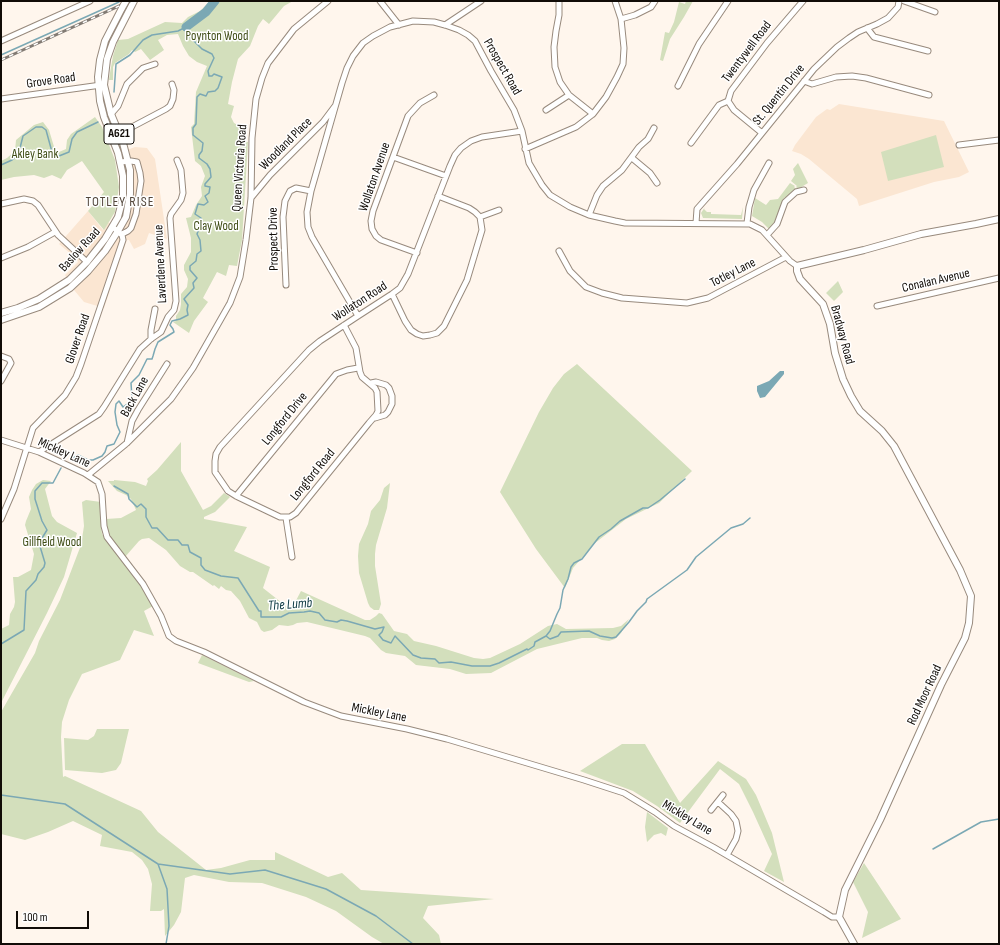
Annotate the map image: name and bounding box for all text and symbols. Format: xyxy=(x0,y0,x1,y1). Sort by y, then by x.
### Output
street label: Twentywell Road xyxy=(719,18,775,86)
park label: Poynton Wood xyxy=(186,29,248,45)
street label: Prospect Road xyxy=(480,36,524,98)
street label: St. Quentin Drive xyxy=(750,61,808,129)
street label: Grove Road xyxy=(26,70,76,92)
street label: Woodland Place xyxy=(256,114,316,174)
road number: A621 xyxy=(104,124,134,144)
street label: Queen Victoria Road xyxy=(229,124,251,212)
street label: Wollaton Avenue xyxy=(356,140,394,214)
park label: Akley Bank xyxy=(12,147,58,163)
district label: TOTLEY RISE xyxy=(86,194,154,210)
street label: Prospect Drive xyxy=(266,207,282,271)
park label: Clay Wood xyxy=(193,219,239,235)
street label: Laverdene Avenue xyxy=(151,224,171,304)
street label: Baslow Road xyxy=(56,225,104,275)
street label: Totley Lane xyxy=(708,255,758,291)
street label: Conalan Avenue xyxy=(901,266,971,296)
street label: Wollaton Road xyxy=(330,279,390,325)
street label: Bradway Road xyxy=(827,304,857,366)
street label: Glover Road xyxy=(62,312,94,366)
street label: Back Lane xyxy=(118,374,152,420)
street label: Longford Drive xyxy=(259,389,311,449)
street label: Mickley Lane xyxy=(35,435,93,471)
street label: Longford Road xyxy=(287,446,339,504)
park label: Gillfield Wood xyxy=(22,535,82,551)
water label: The Lumb xyxy=(267,595,313,615)
street label: Rod Moor Road xyxy=(904,662,946,728)
street label: Mickley Lane xyxy=(350,700,408,726)
street label: Mickley Lane xyxy=(659,797,715,839)
scale bar xyxy=(18,903,91,929)
text: 100 m xyxy=(23,910,48,925)

